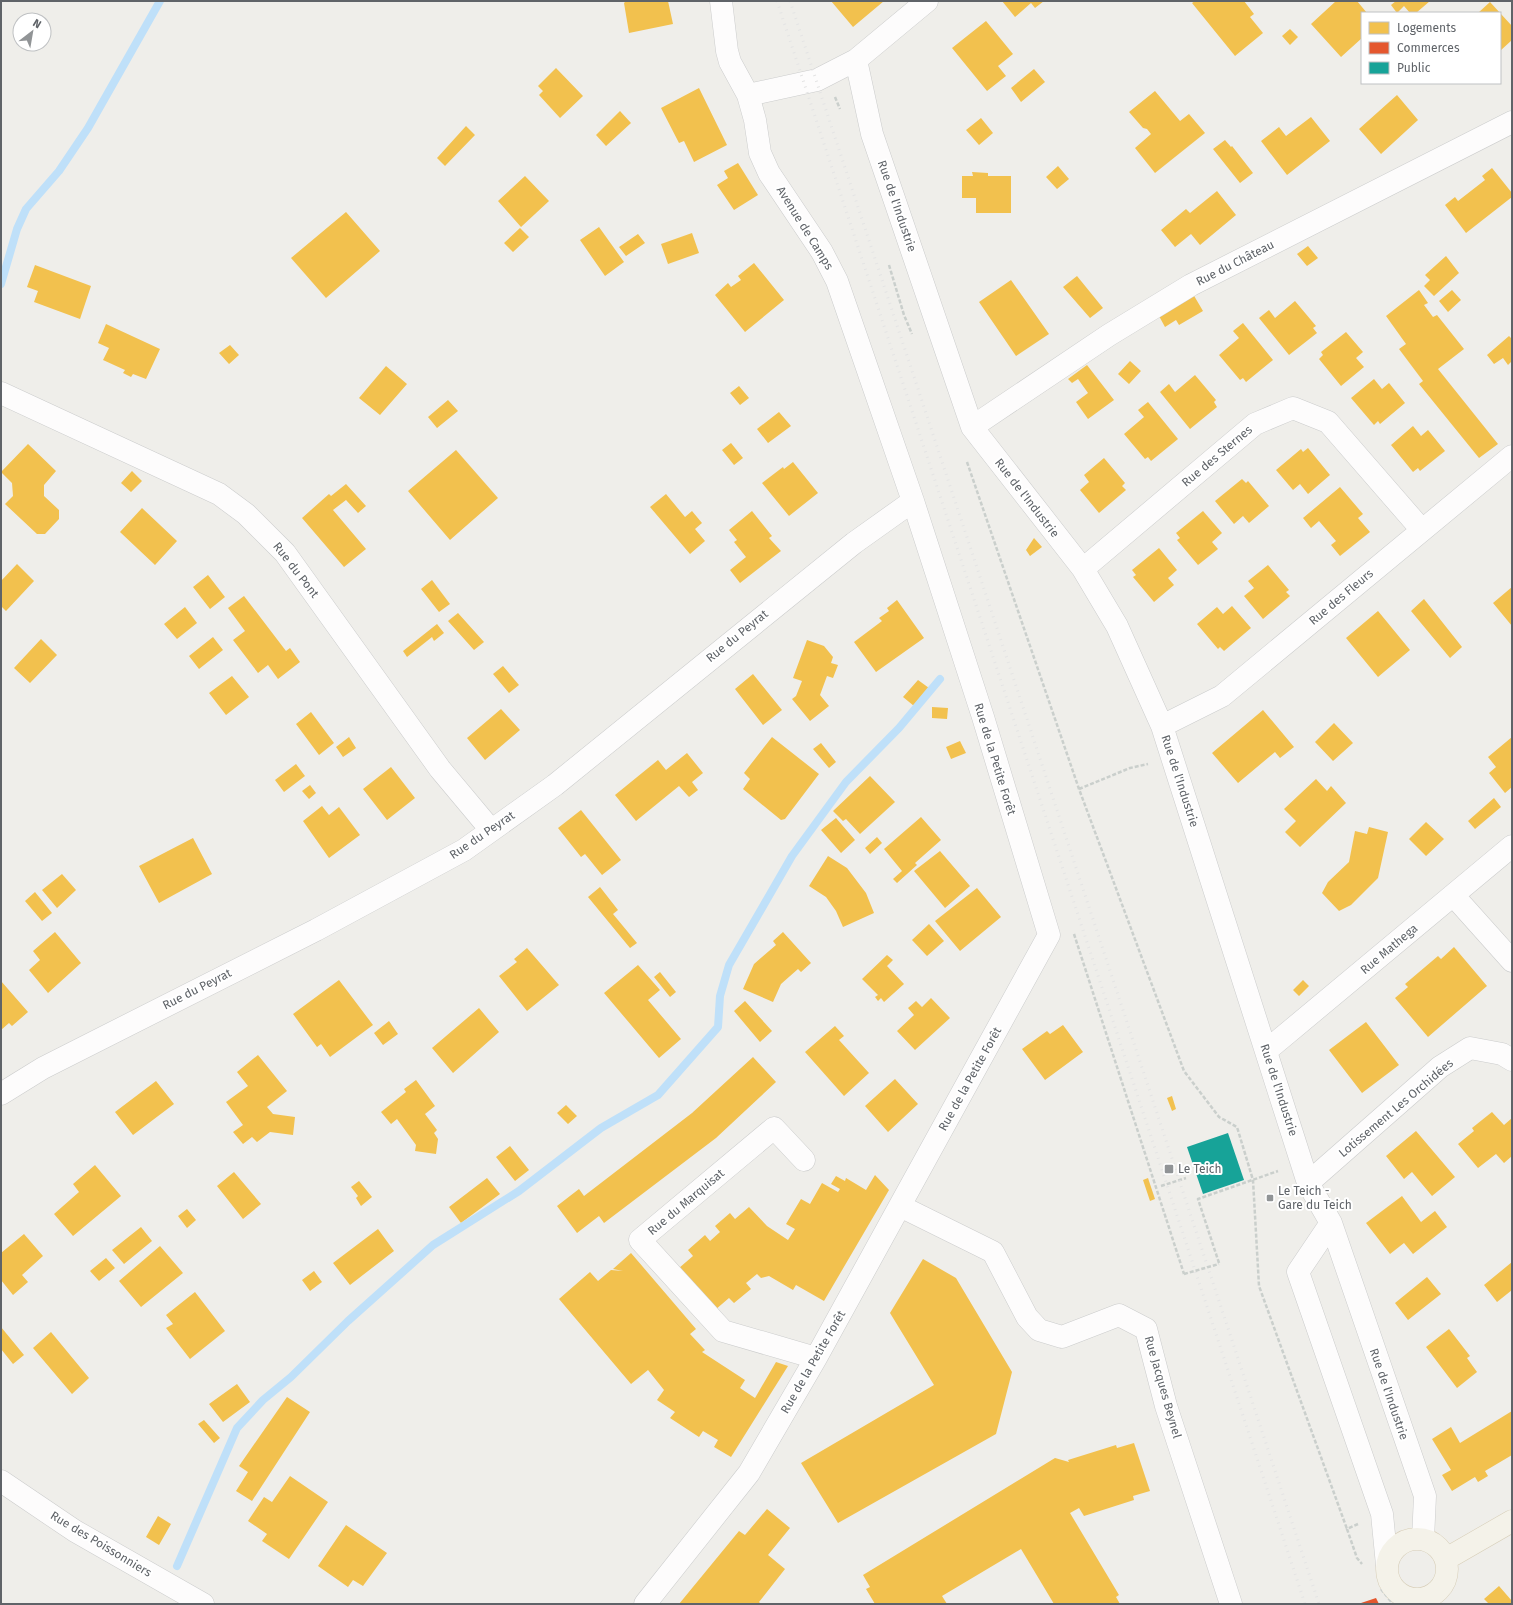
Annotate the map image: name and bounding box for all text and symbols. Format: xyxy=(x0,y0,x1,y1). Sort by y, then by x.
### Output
north arrow xyxy=(12,12,52,52)
legend xyxy=(1361,12,1501,84)
text: N xyxy=(30,16,43,31)
text: Logements xyxy=(1397,21,1456,35)
text: Commerces xyxy=(1397,41,1460,55)
text: Public xyxy=(1397,61,1431,75)
street label: Rue de l'Industrie xyxy=(875,158,919,254)
street label: Avenue de Camps xyxy=(774,184,837,273)
street label: Rue du Château xyxy=(1194,237,1276,289)
street label: Rue des Sternes xyxy=(1179,422,1255,489)
street label: Rue de l'Industrie xyxy=(992,456,1062,540)
street label: Rue du Pont xyxy=(270,540,322,601)
street label: Rue des Fleurs xyxy=(1306,566,1376,628)
street label: Rue du Peyrat xyxy=(703,606,771,665)
street label: Rue de la Petite Forêt xyxy=(971,701,1019,817)
street label: Rue de l'Industrie xyxy=(1159,733,1201,829)
street label: Rue du Peyrat xyxy=(447,808,518,862)
street label: Rue Mathega xyxy=(1358,921,1420,977)
street label: Rue du Peyrat xyxy=(160,965,234,1012)
street label: Rue de la Petite Forêt xyxy=(936,1024,1005,1133)
street label: Rue de l'Industrie xyxy=(1258,1042,1300,1138)
street label: Lotissement Les Orchidées xyxy=(1336,1056,1456,1160)
place label: Le Teich xyxy=(1178,1162,1222,1176)
marker: Le Teich xyxy=(1163,1163,1175,1175)
street label: Rue du Marquisat xyxy=(645,1166,728,1238)
place label: Le Teich - Gare du Teich xyxy=(1278,1184,1352,1212)
marker: Le Teich - Gare du Teich xyxy=(1265,1193,1275,1203)
street label: Rue de la Petite Forêt xyxy=(778,1308,848,1416)
street label: Rue Jacques Beynel xyxy=(1142,1334,1184,1440)
street label: Rue de l'Industrie xyxy=(1367,1346,1411,1442)
street label: Rue des Poissonniers xyxy=(48,1508,154,1580)

